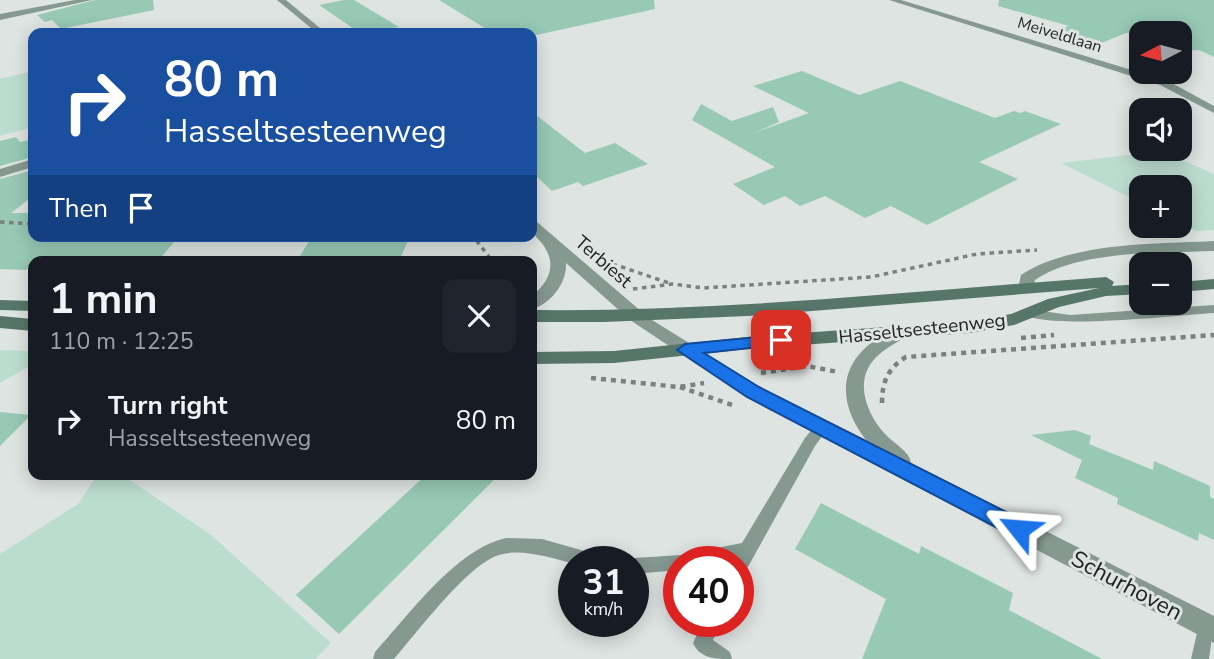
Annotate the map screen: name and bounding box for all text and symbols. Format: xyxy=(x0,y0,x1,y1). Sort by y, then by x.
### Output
street label: Meiveldlaan xyxy=(1015,12,1105,58)
north arrow xyxy=(1129,21,1192,84)
map controls xyxy=(1129,21,1192,315)
text: 80 m xyxy=(164,46,279,113)
icon: right xyxy=(49,56,140,147)
button: sound xyxy=(1129,98,1192,161)
text: Hasseltsesteenweg xyxy=(164,110,447,153)
button: + xyxy=(1129,175,1192,238)
icon: arrive xyxy=(122,189,160,227)
text: Then xyxy=(49,191,108,226)
street label: Terbiest xyxy=(569,230,638,294)
button: − xyxy=(1129,252,1192,315)
text: 1 min xyxy=(49,271,158,328)
button: close xyxy=(442,279,516,353)
street label: Hasseltsesteenweg xyxy=(837,307,1007,351)
pin xyxy=(751,310,811,370)
icon: arrive xyxy=(762,321,800,359)
text: 110 m · 12:25 xyxy=(49,326,194,357)
text: Turn right xyxy=(108,388,227,423)
icon: right xyxy=(49,402,87,440)
text: 80 m xyxy=(456,403,516,438)
text: Hasseltsesteenweg xyxy=(108,423,311,454)
position arrow xyxy=(982,492,1056,566)
street label: Schurhoven xyxy=(1066,543,1188,628)
speed limit sign: 40 xyxy=(663,546,754,637)
text: 31 xyxy=(582,559,625,606)
text: km/h xyxy=(584,597,623,621)

